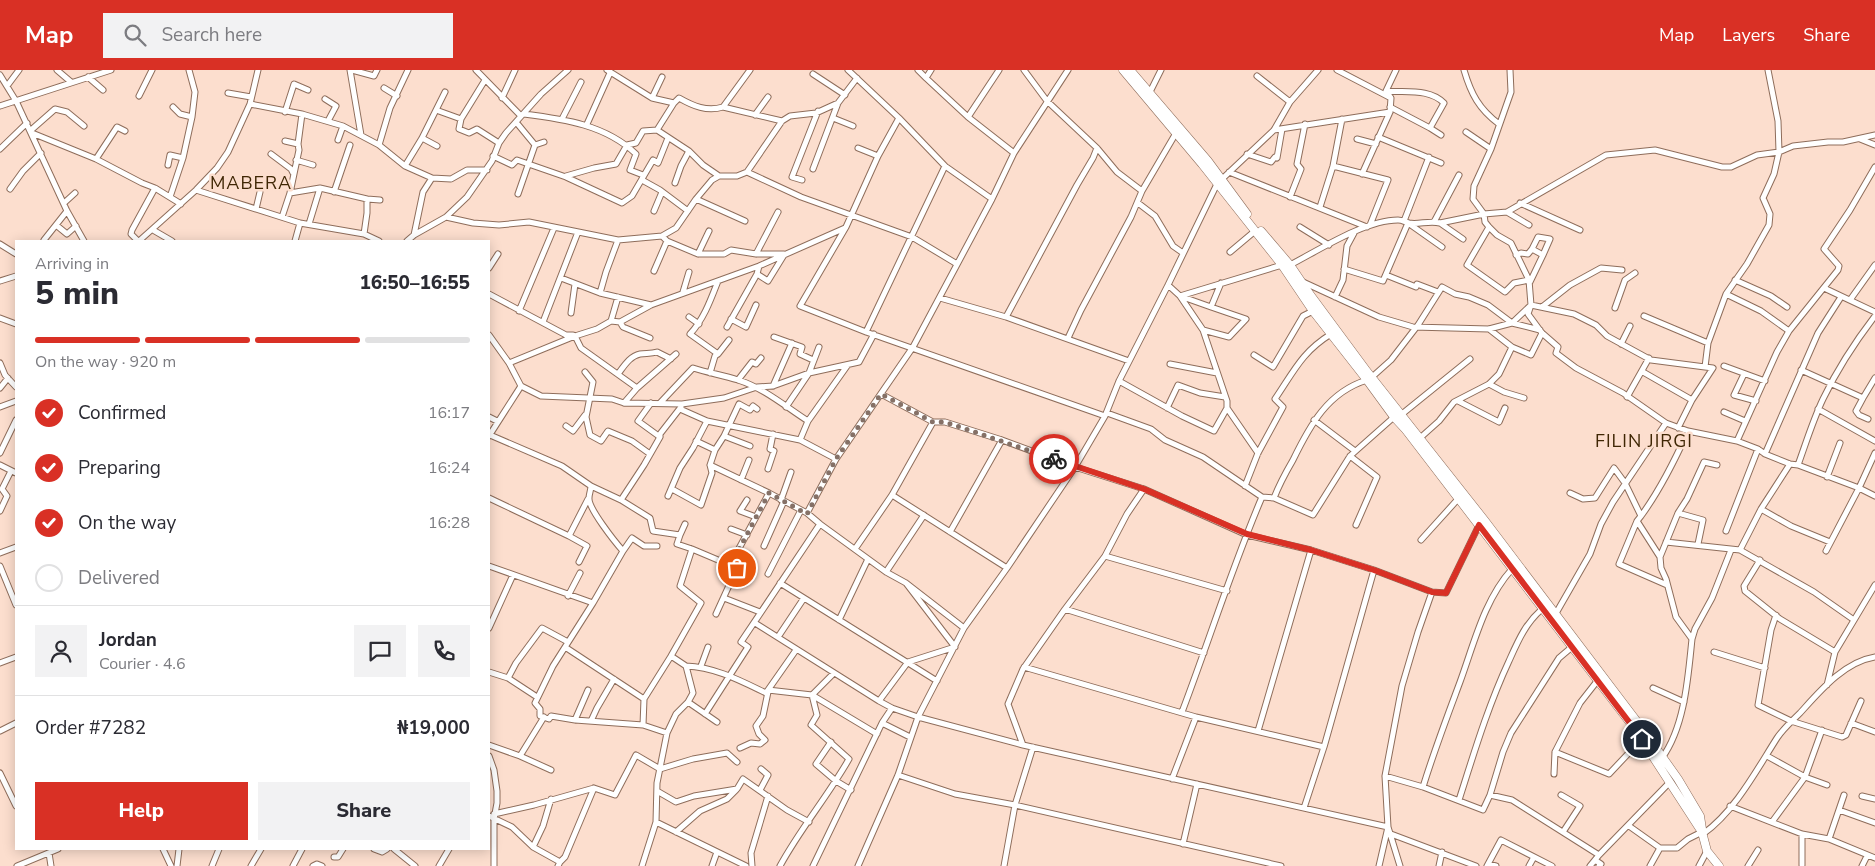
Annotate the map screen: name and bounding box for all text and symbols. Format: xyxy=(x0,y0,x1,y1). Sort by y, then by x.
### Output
search box xyxy=(103,13,453,58)
text: Map xyxy=(25,19,73,51)
icon: search xyxy=(121,21,149,49)
text: Search here xyxy=(161,22,262,48)
text: Map xyxy=(1659,23,1694,47)
text: Layers xyxy=(1722,23,1775,47)
text: Share xyxy=(1803,23,1850,47)
district label: MABERA xyxy=(210,171,292,195)
text: Arriving in xyxy=(35,253,109,275)
text: 16:50–16:55 xyxy=(359,270,470,296)
text: 5 min xyxy=(35,272,119,315)
text: On the way · 920 m xyxy=(35,351,176,373)
icon: check xyxy=(35,399,63,427)
text: Confirmed xyxy=(78,400,166,426)
text: 16:17 xyxy=(428,402,470,424)
district label: FILIN JIRGI xyxy=(1595,429,1693,453)
courier xyxy=(1029,434,1079,484)
icon: bike xyxy=(1040,445,1068,473)
icon: check xyxy=(35,454,63,482)
text: Preparing xyxy=(78,455,161,481)
text: 16:24 xyxy=(428,457,470,479)
icon: check xyxy=(35,509,63,537)
text: On the way xyxy=(78,510,176,536)
text: 16:28 xyxy=(428,512,470,534)
pin xyxy=(716,547,758,589)
icon: bag xyxy=(723,554,751,582)
text: Delivered xyxy=(78,565,160,591)
button: person xyxy=(35,625,87,677)
button: chat xyxy=(354,625,406,677)
button: phone xyxy=(418,625,470,677)
text: Jordan xyxy=(99,627,157,653)
text: Courier · 4.6 xyxy=(99,653,185,675)
text: Order #7282 xyxy=(35,715,146,741)
text: ₦19,000 xyxy=(397,715,470,741)
pin xyxy=(1621,718,1663,760)
icon: home xyxy=(1628,725,1656,753)
button: Help xyxy=(35,782,248,840)
button: Share xyxy=(258,782,470,840)

